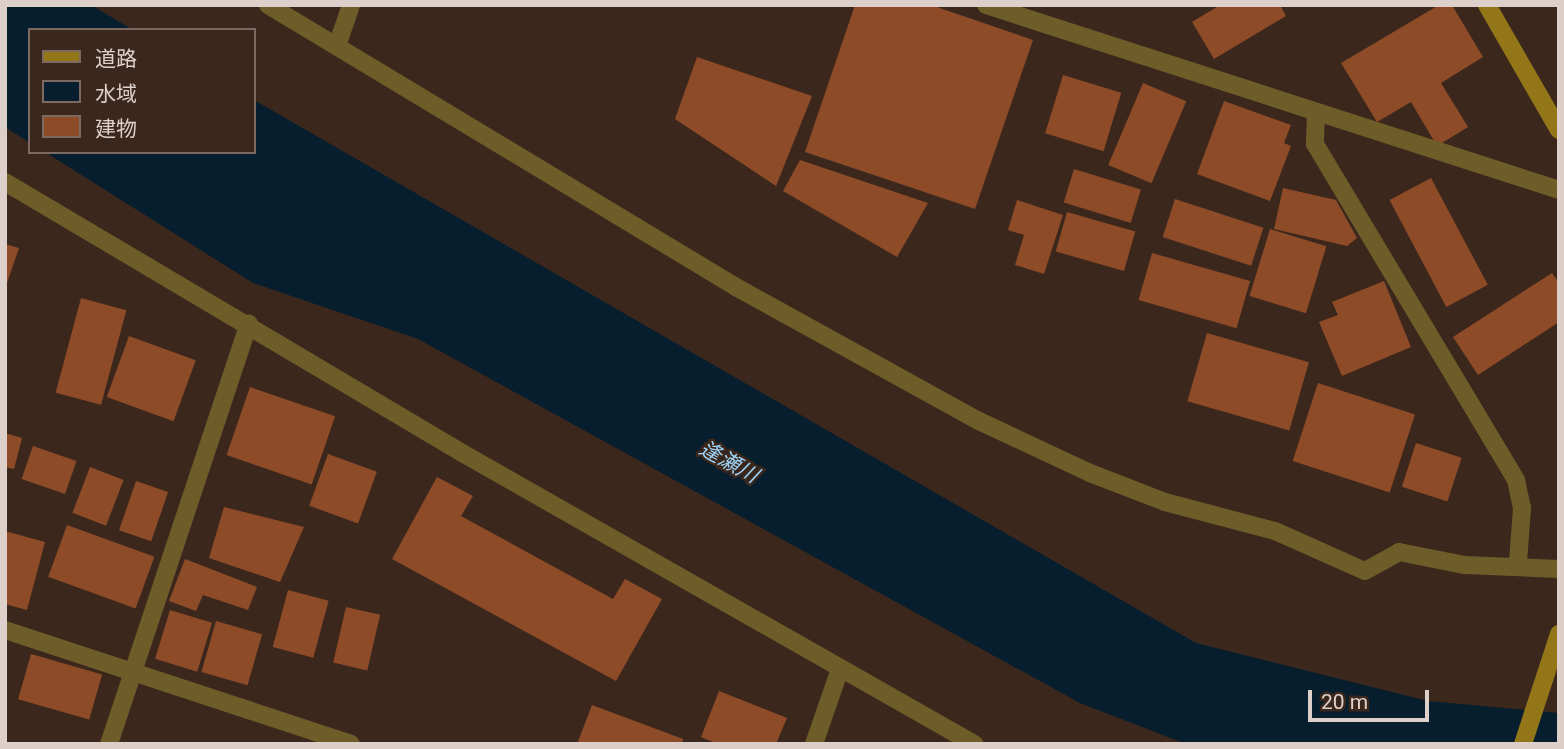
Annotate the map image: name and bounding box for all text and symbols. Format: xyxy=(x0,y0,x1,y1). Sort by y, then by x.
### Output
legend xyxy=(28,28,256,154)
text: 道路 xyxy=(95,47,137,71)
text: 水域 xyxy=(95,82,137,106)
text: 建物 xyxy=(95,117,137,141)
water label: 逢瀬川 xyxy=(695,436,763,488)
scale bar xyxy=(1312,676,1433,720)
text: 20 m xyxy=(1321,690,1368,714)

